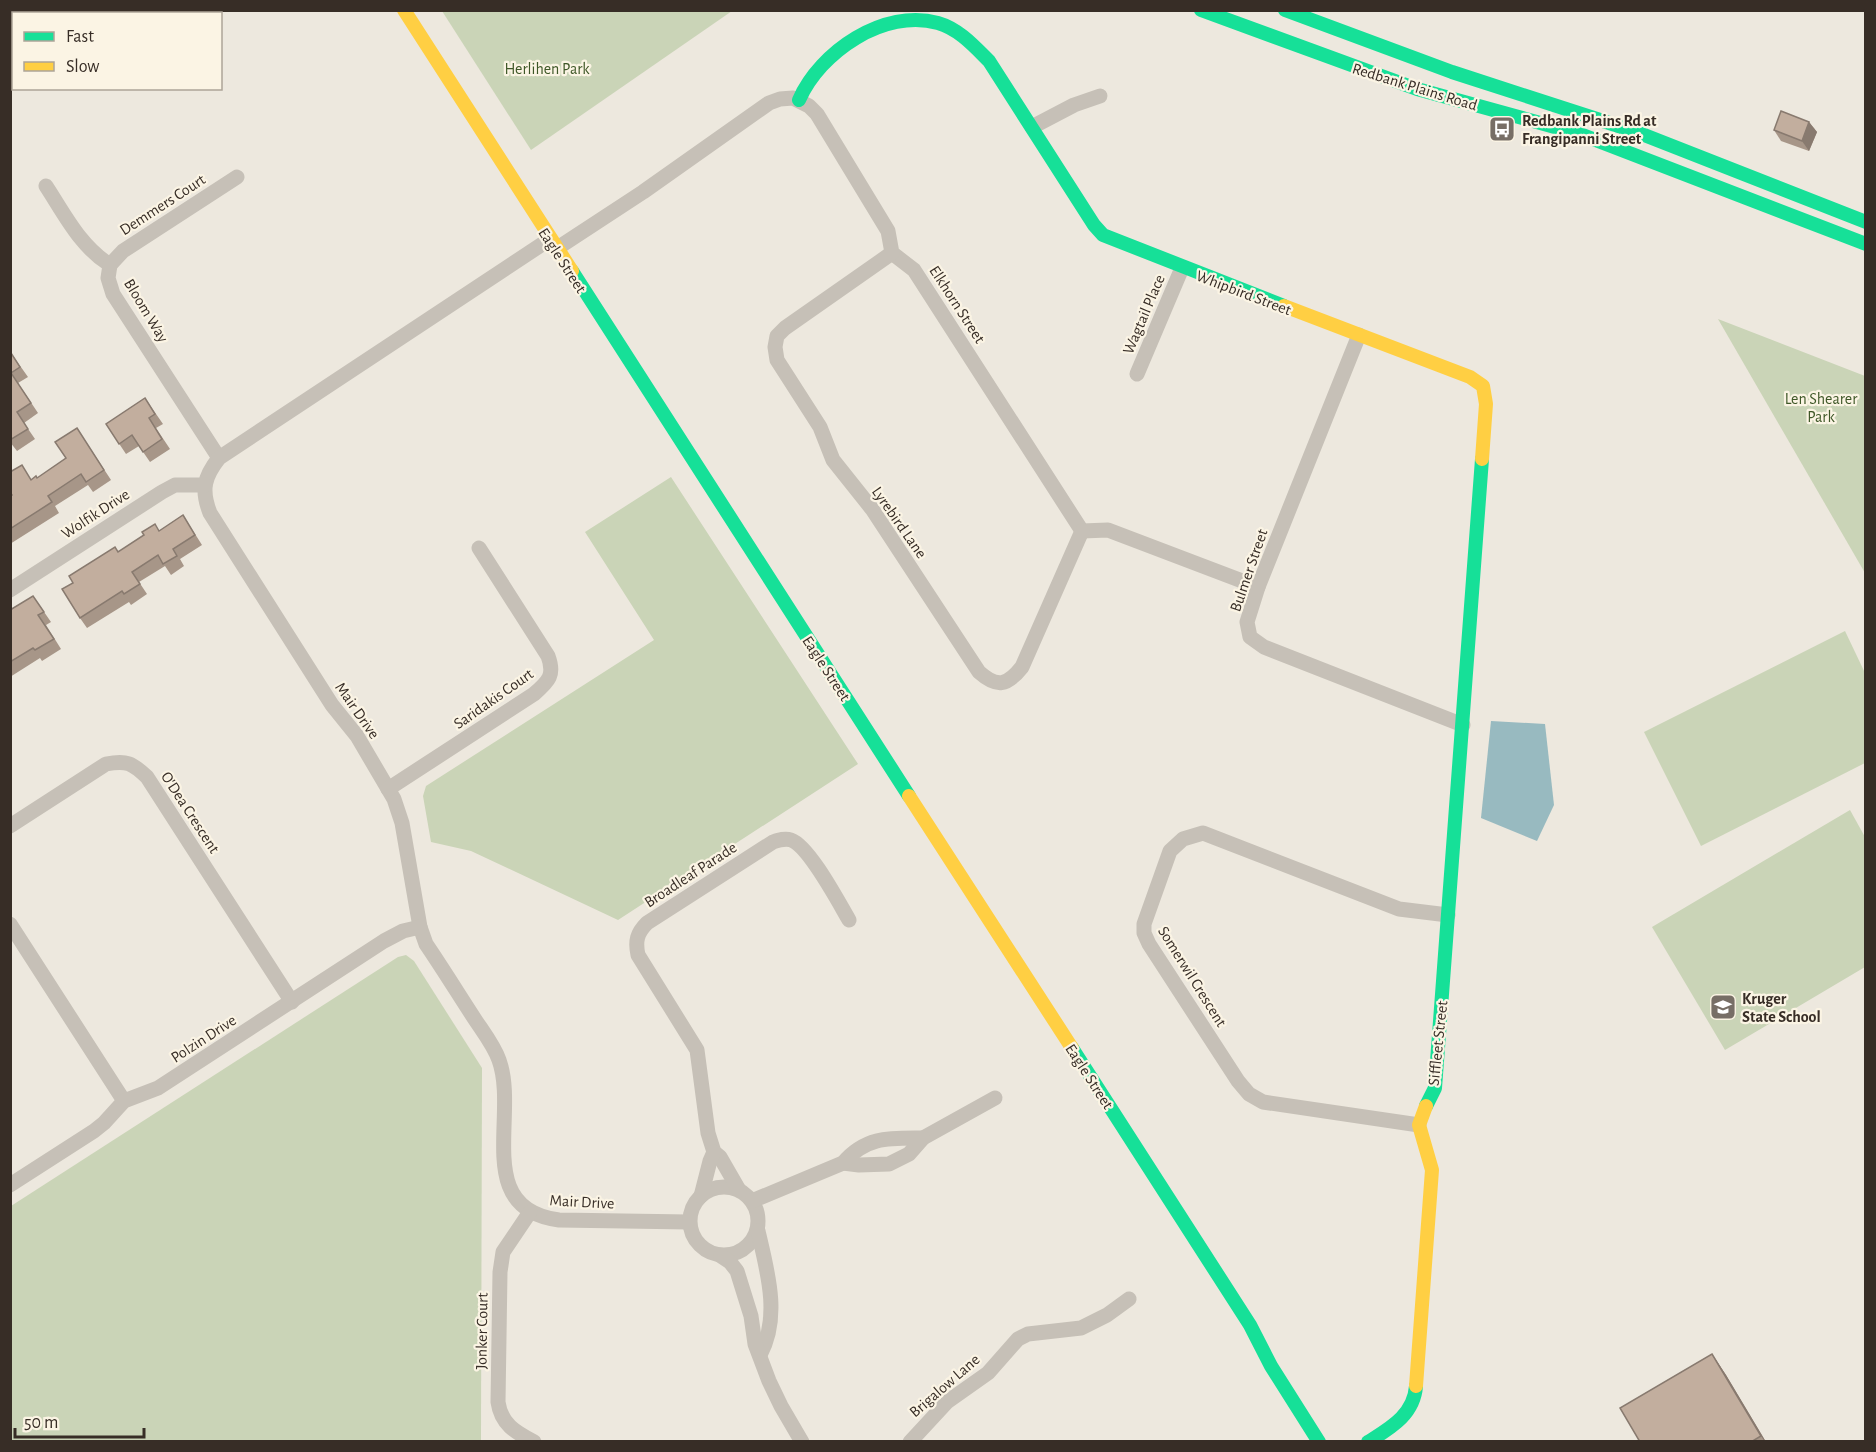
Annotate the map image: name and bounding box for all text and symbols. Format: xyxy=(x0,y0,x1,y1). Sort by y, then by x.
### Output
legend xyxy=(12,12,222,90)
text: Fast xyxy=(66,28,94,46)
text: Slow xyxy=(66,58,99,76)
street label: Redbank Plains Road xyxy=(1350,60,1479,114)
park label: Herlihen Park xyxy=(504,61,590,77)
place label: Redbank Plains Rd at Frangipanni Street xyxy=(1522,113,1657,147)
bus stop icon: Redbank Plains Rd at Frangipanni Street xyxy=(1487,114,1517,144)
street label: Demmers Court xyxy=(117,171,208,238)
street label: Eagle Street xyxy=(535,225,589,296)
street label: Elkhorn Street xyxy=(926,263,988,346)
street label: Whipbird Street xyxy=(1194,267,1293,318)
street label: Wagtail Place xyxy=(1120,272,1168,357)
street label: Bloom Way xyxy=(120,276,171,346)
park label: Len Shearer Park xyxy=(1785,391,1858,425)
street label: Lyrebird Lane xyxy=(868,484,930,562)
street label: Wolfik Drive xyxy=(59,486,132,542)
street label: Bulmer Street xyxy=(1227,527,1271,614)
street label: Eagle Street xyxy=(799,633,853,704)
street label: Saridakis Court xyxy=(451,666,536,732)
street label: Mair Drive xyxy=(332,679,382,742)
street label: O'Dea Crescent xyxy=(158,769,222,856)
street label: Broadleaf Parade xyxy=(642,839,739,911)
street label: Somerwil Crescent xyxy=(1155,924,1229,1030)
place label: Kruger State School xyxy=(1742,991,1821,1025)
school or university icon: Kruger State School xyxy=(1708,992,1738,1022)
street label: Siffleet Street xyxy=(1426,1000,1450,1086)
street label: Polzin Drive xyxy=(168,1012,239,1066)
street label: Eagle Street xyxy=(1062,1041,1116,1112)
street label: Mair Drive xyxy=(549,1192,615,1212)
street label: Jonker Court xyxy=(473,1292,491,1370)
street label: Brigalow Lane xyxy=(907,1351,983,1420)
scale bar xyxy=(15,1401,144,1439)
text: 50 m xyxy=(24,1414,58,1432)

